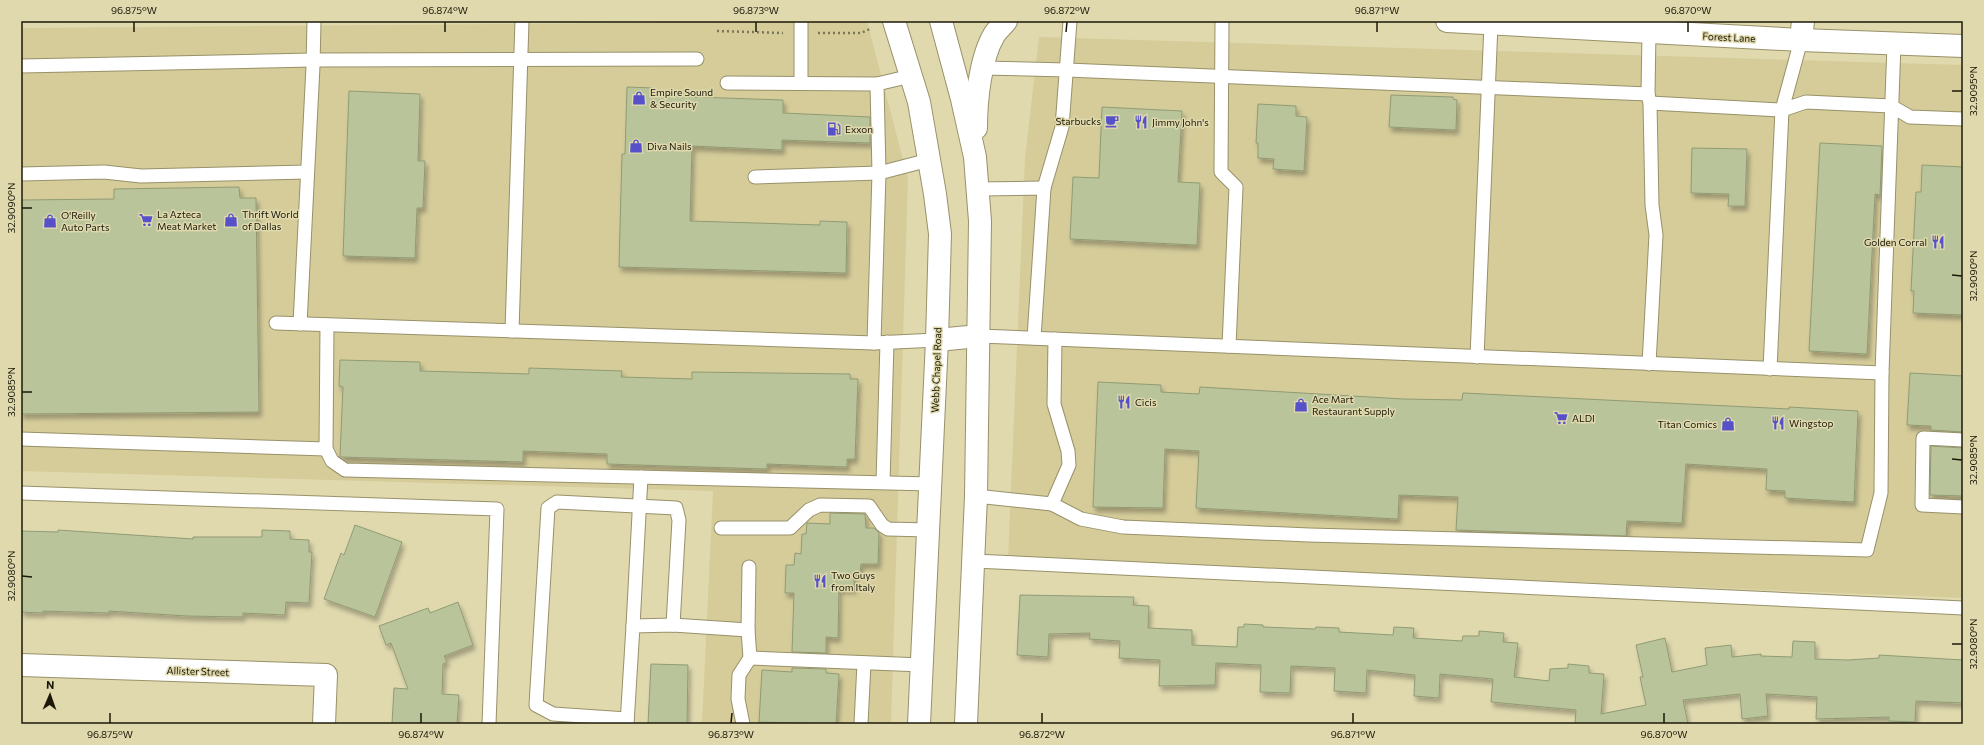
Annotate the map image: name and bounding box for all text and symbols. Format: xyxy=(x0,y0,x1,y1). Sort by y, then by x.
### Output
text: 96.875°W xyxy=(111,4,157,16)
text: 96.874°W xyxy=(422,4,468,16)
text: 96.873°W xyxy=(733,4,779,16)
text: 96.872°W xyxy=(1044,4,1090,16)
text: 96.871°W xyxy=(1355,4,1399,16)
text: 96.870°W xyxy=(1665,4,1711,16)
street label: Forest Lane xyxy=(1702,30,1756,44)
text: 32.9095°N xyxy=(1967,66,1979,116)
place label: Empire Sound & Security xyxy=(650,86,713,110)
shop icon: Empire Sound & Security xyxy=(631,90,647,106)
cafe icon: Starbucks xyxy=(1104,113,1120,129)
restaurant icon: Jimmy John's xyxy=(1133,114,1149,130)
place label: Starbucks xyxy=(1055,115,1101,127)
place label: Jimmy John's xyxy=(1152,116,1209,128)
fuel station icon: Exxon xyxy=(826,121,842,137)
place label: Exxon xyxy=(845,123,873,135)
shop icon: Diva Nails xyxy=(628,138,644,154)
place label: Diva Nails xyxy=(647,140,692,152)
text: 32.9090°N xyxy=(5,183,17,233)
place label: La Azteca Meat Market xyxy=(157,208,216,232)
place label: Thrift World of Dallas xyxy=(242,208,299,232)
place label: O'Reilly Auto Parts xyxy=(61,209,110,233)
supermarket icon: La Azteca Meat Market xyxy=(138,212,154,228)
shop icon: Thrift World of Dallas xyxy=(223,212,239,228)
shop icon: O'Reilly Auto Parts xyxy=(42,213,58,229)
restaurant icon: Golden Corral xyxy=(1930,234,1946,250)
place label: Golden Corral xyxy=(1864,236,1927,248)
text: 32.9090°N xyxy=(1967,251,1979,301)
street label: Webb Chapel Road xyxy=(929,327,943,413)
text: 32.9085°N xyxy=(5,367,17,417)
place label: Ace Mart Restaurant Supply xyxy=(1312,393,1395,417)
restaurant icon: Cicis xyxy=(1116,394,1132,410)
place label: Cicis xyxy=(1135,396,1157,408)
shop icon: Ace Mart Restaurant Supply xyxy=(1293,397,1309,413)
supermarket icon: ALDI xyxy=(1553,410,1569,426)
place label: ALDI xyxy=(1572,412,1595,424)
restaurant icon: Wingstop xyxy=(1770,415,1786,431)
shop icon: Titan Comics xyxy=(1720,416,1736,432)
place label: Wingstop xyxy=(1789,417,1833,429)
place label: Titan Comics xyxy=(1657,418,1717,430)
text: 32.9085°N xyxy=(1967,435,1979,485)
text: 32.9080°N xyxy=(5,551,17,601)
place label: Two Guys from Italy xyxy=(831,569,876,593)
restaurant icon: Two Guys from Italy xyxy=(812,573,828,589)
text: 32.9080°N xyxy=(1967,619,1979,669)
street label: Allister Street xyxy=(167,664,229,678)
north arrow xyxy=(30,675,70,715)
text: N xyxy=(46,678,55,691)
text: 96.875°W xyxy=(87,728,133,740)
text: 96.874°W xyxy=(398,728,444,740)
text: 96.873°W xyxy=(708,728,754,740)
text: 96.872°W xyxy=(1019,728,1065,740)
text: 96.871°W xyxy=(1331,728,1375,740)
text: 96.870°W xyxy=(1641,728,1687,740)

